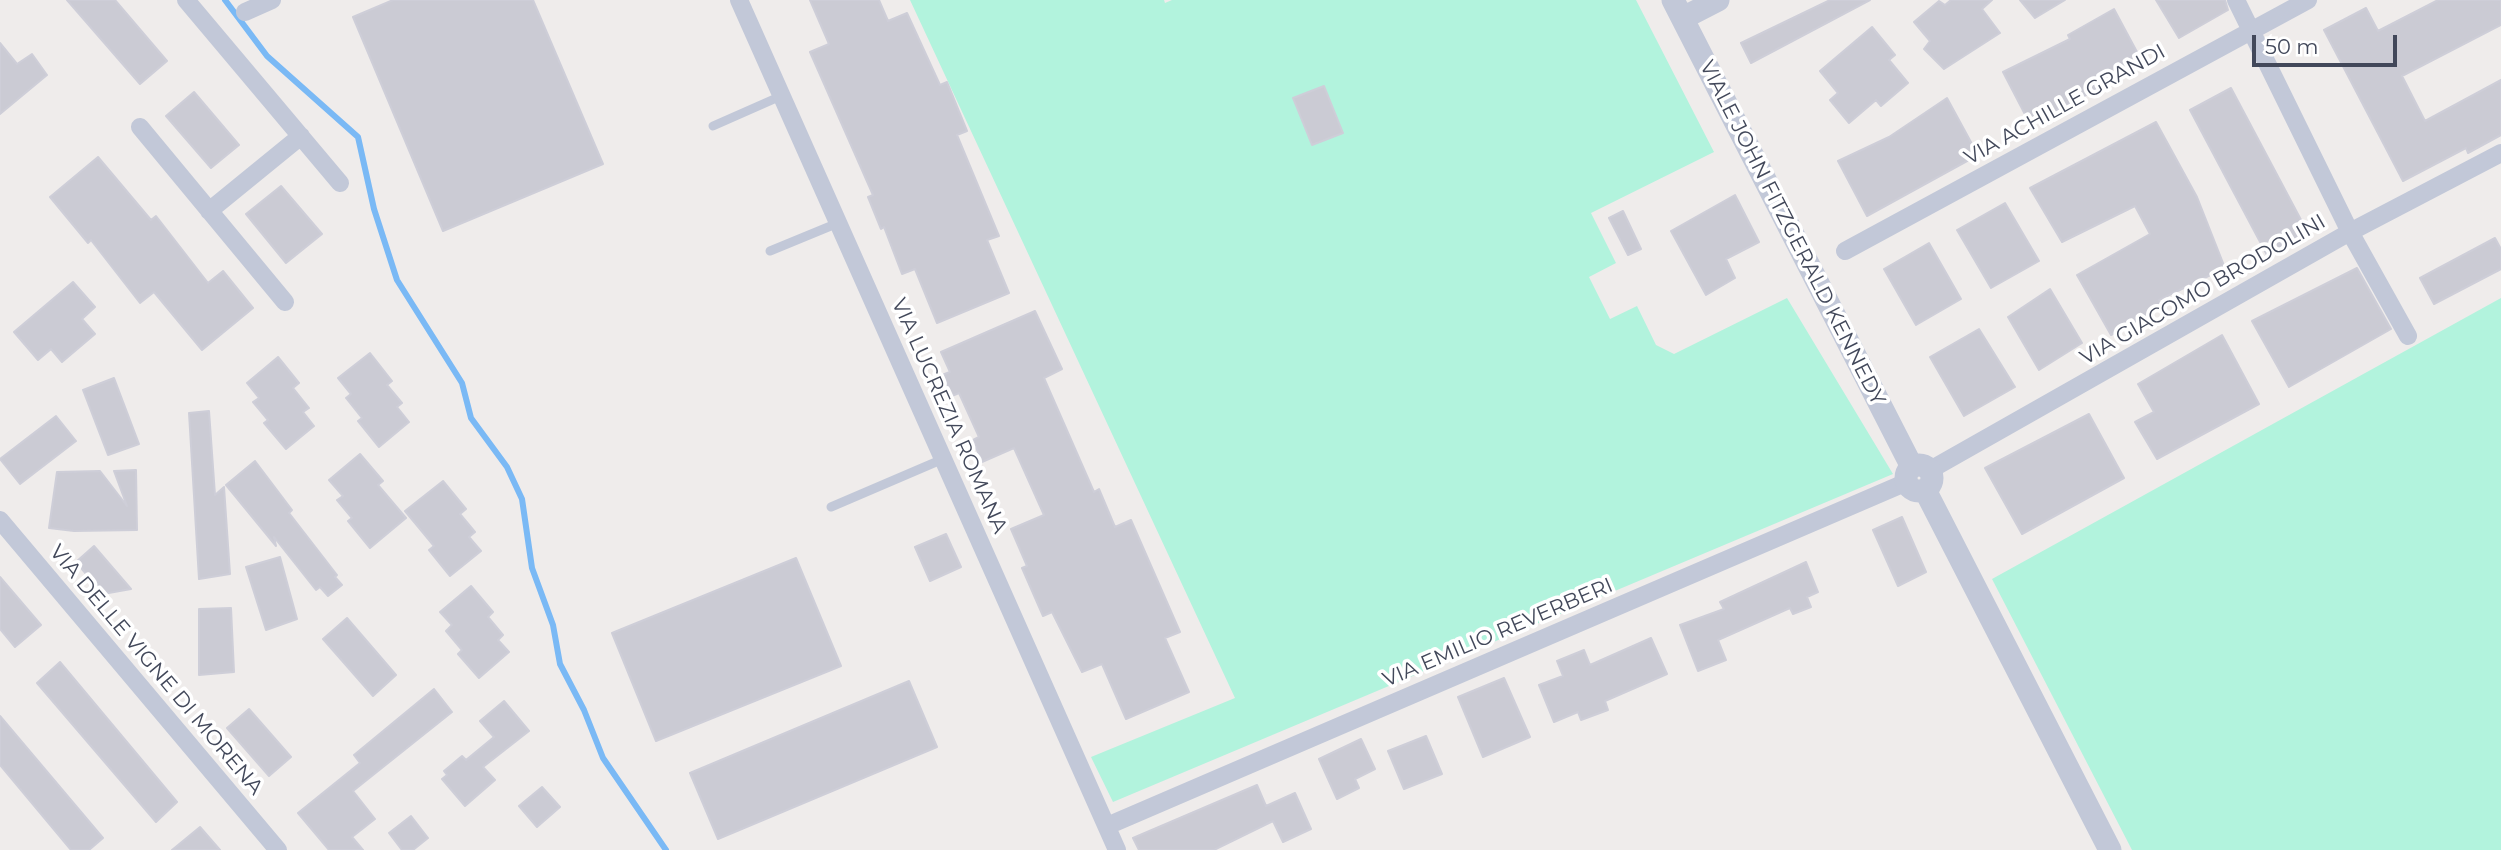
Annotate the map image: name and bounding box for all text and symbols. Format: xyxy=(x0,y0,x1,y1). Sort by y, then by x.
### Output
scale bar xyxy=(2256,21,2401,65)
text: 50 m xyxy=(2265,34,2319,59)
street label: VIA ACHILLE GRANDI xyxy=(1960,39,2170,171)
street label: VIALE JOHN FITZGERALD KENNEDY xyxy=(1694,56,1890,410)
street label: VIA GIACOMO BRODOLINI xyxy=(2076,209,2330,371)
street label: VIA LUCREZIA ROMANA xyxy=(886,295,1012,537)
street label: VIA DELLE VIGNE DI MORENA xyxy=(44,540,268,800)
street label: VIA EMILIO REVERBERI xyxy=(1379,573,1617,693)

